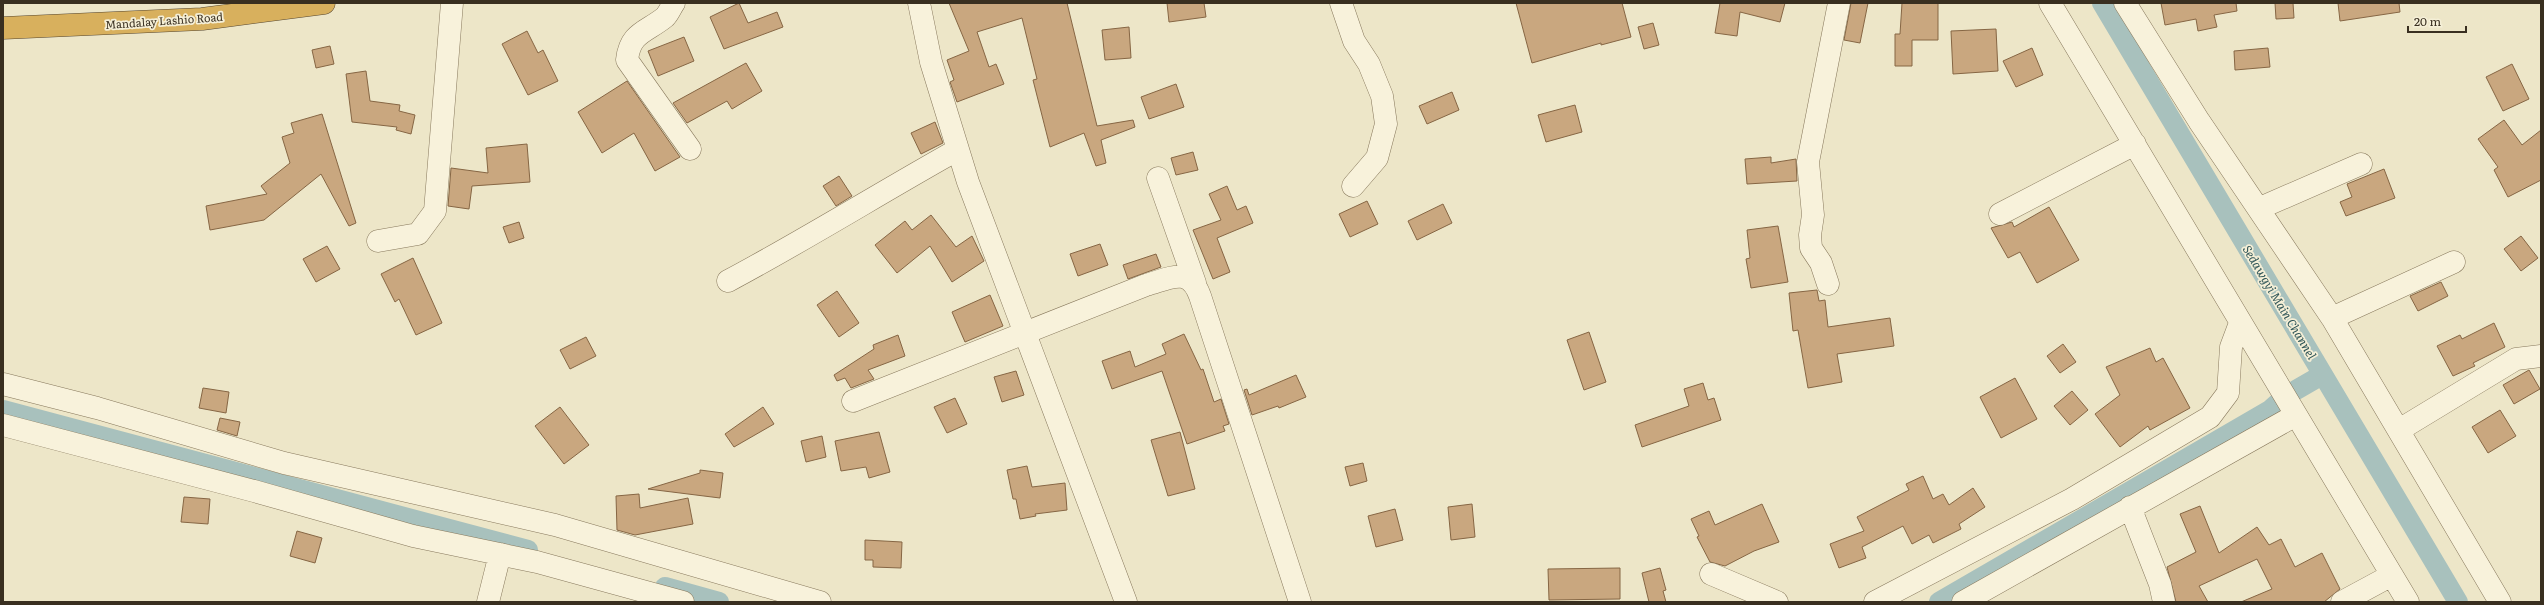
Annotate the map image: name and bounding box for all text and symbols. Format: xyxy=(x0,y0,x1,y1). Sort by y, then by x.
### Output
street label: Mandalay Lashio Road xyxy=(105,8,224,32)
scale bar xyxy=(2408,8,2466,34)
text: 20 m xyxy=(2414,12,2441,30)
water label: Sedawgyi Main Channel xyxy=(2239,242,2321,363)

